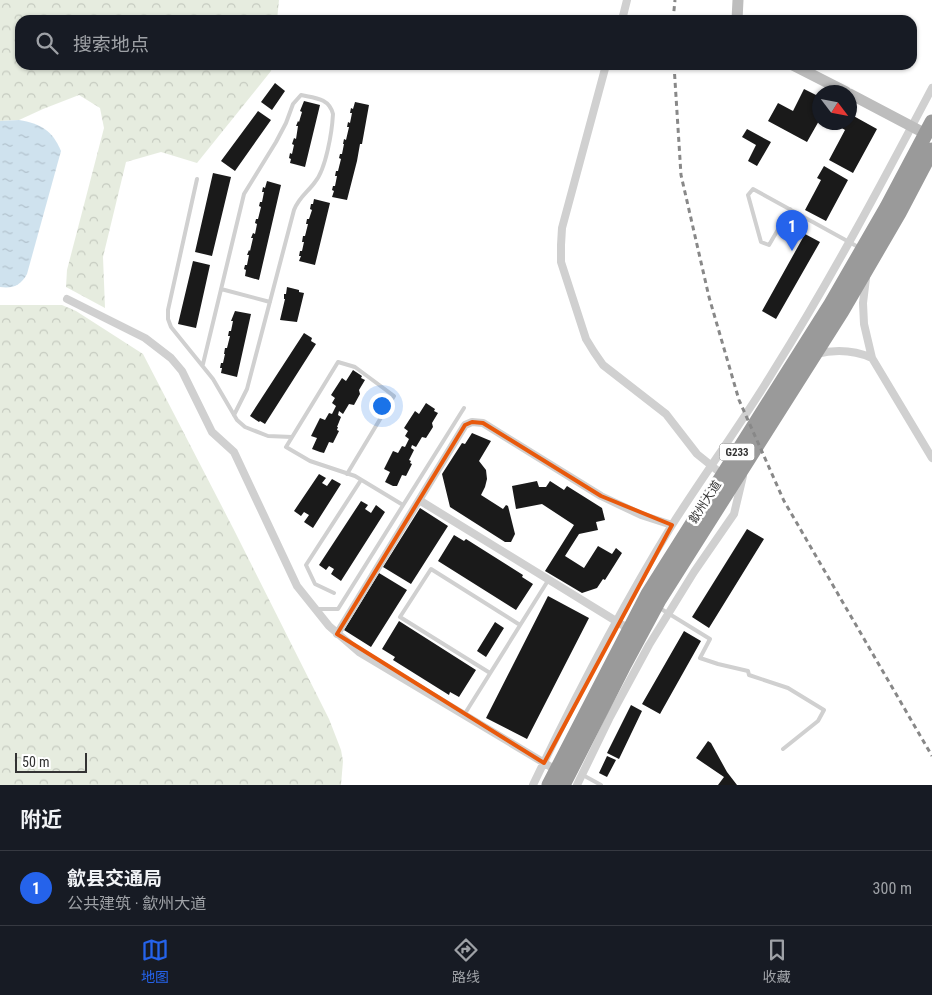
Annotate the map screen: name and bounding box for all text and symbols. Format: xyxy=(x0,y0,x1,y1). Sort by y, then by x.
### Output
search box xyxy=(15,15,917,70)
icon: search xyxy=(33,29,61,57)
text: 搜索地点 xyxy=(73,33,149,56)
north arrow xyxy=(812,85,857,130)
pin: 1 xyxy=(776,210,808,251)
your location xyxy=(369,393,395,419)
road number: G233 xyxy=(720,444,754,461)
street label: 歙州大道 xyxy=(686,478,724,526)
scale bar xyxy=(15,750,88,773)
text: 50 m xyxy=(22,754,50,770)
text: 附近 xyxy=(20,808,62,832)
text: 歙县交通局 xyxy=(67,867,162,890)
text: 1 xyxy=(32,879,40,898)
text: 300 m xyxy=(873,879,912,898)
text: 公共建筑 · 歙州大道 xyxy=(67,894,206,913)
tab: 地图 xyxy=(141,936,169,986)
tab: 路线 xyxy=(452,936,480,986)
tab: 收藏 xyxy=(763,936,791,986)

